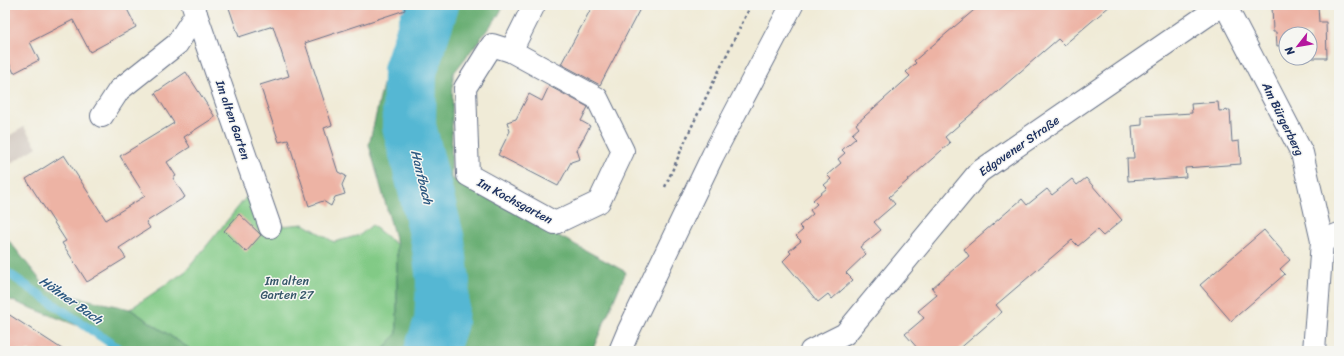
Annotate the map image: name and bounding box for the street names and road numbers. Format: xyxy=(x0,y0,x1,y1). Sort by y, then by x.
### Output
street label: Im alten Garten xyxy=(209,76,257,163)
street label: Am Bürgerberg xyxy=(1255,77,1310,160)
street label: Edgovener Straße xyxy=(974,110,1064,182)
street label: Im Kochsgarten xyxy=(472,171,557,230)

